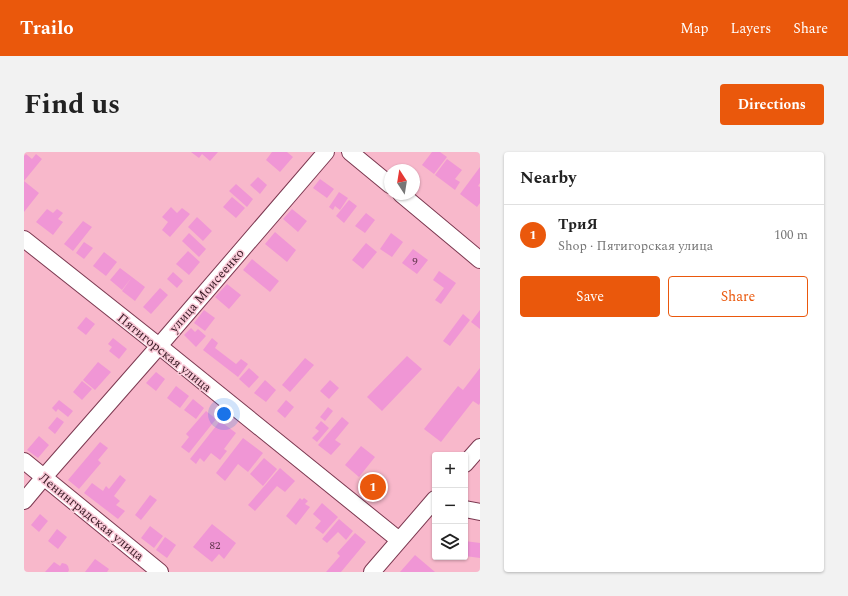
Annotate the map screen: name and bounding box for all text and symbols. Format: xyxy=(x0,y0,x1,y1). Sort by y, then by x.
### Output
text: Trailo xyxy=(20,14,74,43)
text: Map xyxy=(680,18,709,39)
text: Layers xyxy=(731,18,771,39)
text: Share xyxy=(793,18,828,39)
text: Find us xyxy=(24,83,120,126)
button: Directions xyxy=(720,84,824,125)
north arrow xyxy=(384,164,420,200)
text: Nearby xyxy=(520,165,576,191)
text: ТриЯ xyxy=(558,213,598,236)
text: 1 xyxy=(529,225,537,245)
text: 100 m xyxy=(774,225,808,245)
text: Shop · Пятигорская улица xyxy=(558,236,713,256)
street label: улица Моисеенко xyxy=(164,244,249,338)
house number: 9 xyxy=(412,253,418,270)
button: Save xyxy=(520,276,660,317)
button: Share xyxy=(668,276,808,317)
street label: Пятигорская улица xyxy=(113,308,216,398)
your location xyxy=(214,404,234,424)
map controls xyxy=(432,452,468,560)
button: + xyxy=(432,452,468,488)
street label: Ленинградская улица xyxy=(34,468,149,566)
pin: 1 xyxy=(360,472,386,502)
button: − xyxy=(432,488,468,524)
button: layers xyxy=(432,524,468,560)
house number: 82 xyxy=(210,537,221,554)

